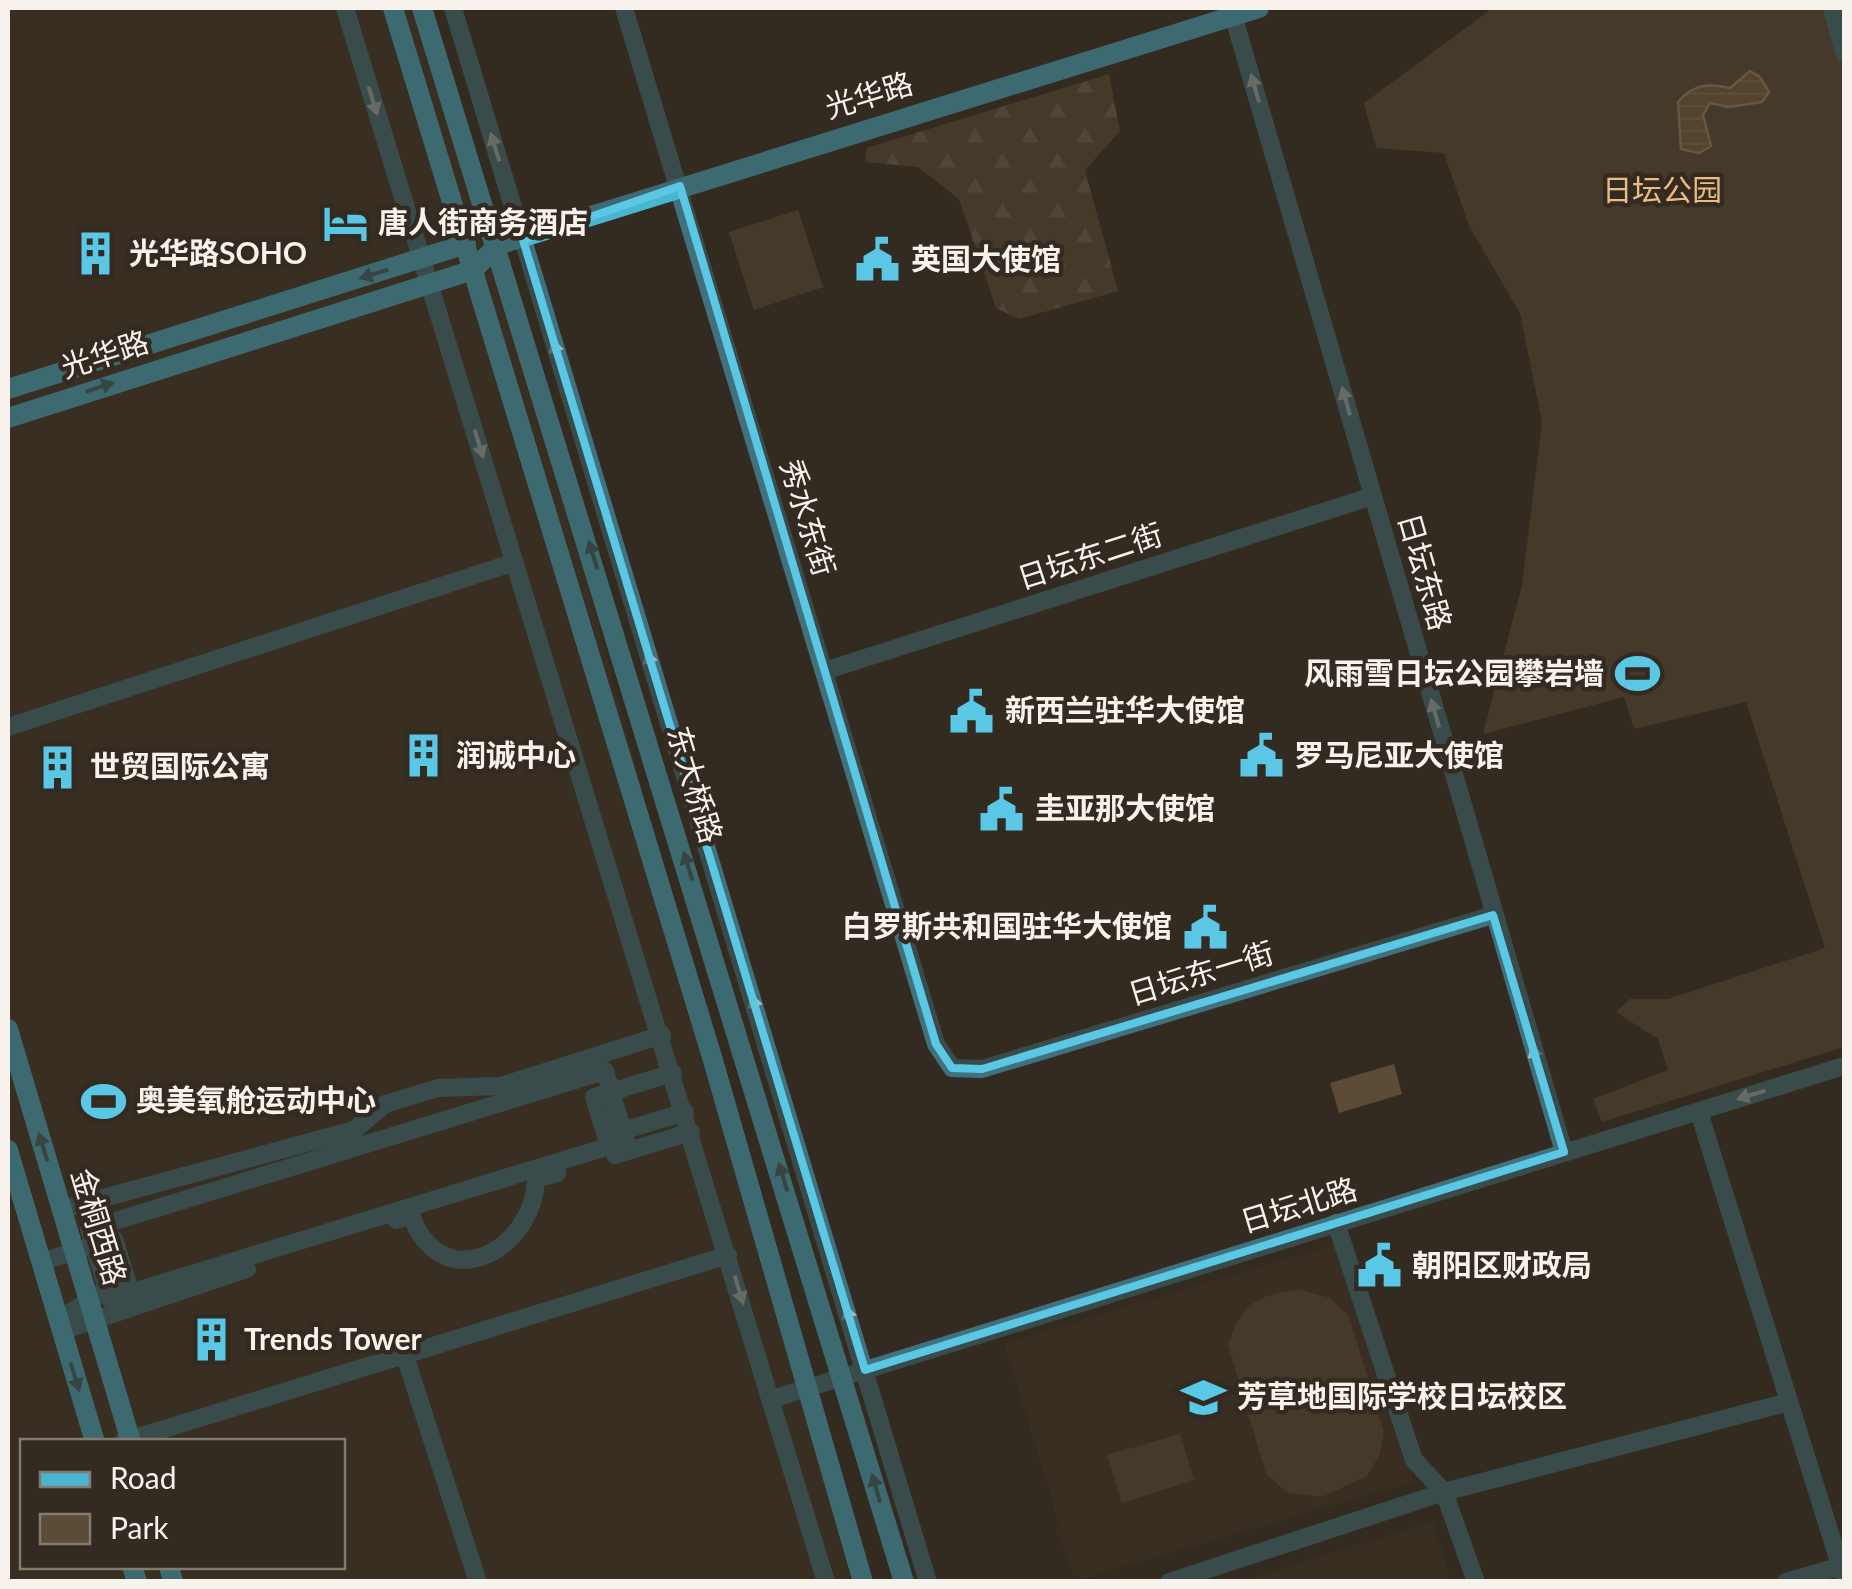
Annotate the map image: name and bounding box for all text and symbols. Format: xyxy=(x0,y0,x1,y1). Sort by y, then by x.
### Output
street label: 光华路 xyxy=(820,64,917,124)
one-way arrow xyxy=(1247,73,1262,103)
one-way arrow xyxy=(367,86,382,116)
one-way arrow xyxy=(487,131,502,162)
park label: 日坛公园 xyxy=(1602,171,1722,207)
hotel icon: 唐人街商务酒店 xyxy=(321,199,369,247)
place label: 唐人街商务酒店 xyxy=(378,203,588,239)
building icon: 光华路SOHO xyxy=(72,230,120,278)
place label: 光华路SOHO xyxy=(129,234,307,270)
public building icon: 英国大使馆 xyxy=(854,236,902,284)
place label: 英国大使馆 xyxy=(911,240,1061,276)
one-way arrow xyxy=(358,268,388,283)
street label: 光华路 xyxy=(56,322,153,384)
one-way arrow xyxy=(549,338,564,369)
one-way arrow xyxy=(85,379,115,394)
one-way arrow xyxy=(1338,385,1353,415)
one-way arrow xyxy=(472,429,487,460)
street label: 秀水东街 xyxy=(774,455,844,580)
street label: 日坛东路 xyxy=(1392,509,1460,634)
street label: 日坛东二街 xyxy=(1012,515,1166,595)
one-way arrow xyxy=(585,539,600,570)
one-way arrow xyxy=(643,649,658,680)
sports icon: 风雨雪日坛公园攀岩墙 xyxy=(1613,650,1661,698)
place label: 风雨雪日坛公园攀岩墙 xyxy=(1304,654,1604,690)
public building icon: 新西兰驻华大使馆 xyxy=(948,687,996,735)
place label: 新西兰驻华大使馆 xyxy=(1005,691,1245,727)
one-way arrow xyxy=(1427,697,1442,728)
street label: 东大桥路 xyxy=(661,722,731,847)
building icon: 润诚中心 xyxy=(399,732,447,780)
public building icon: 罗马尼亚大使馆 xyxy=(1237,732,1285,780)
place label: 润诚中心 xyxy=(456,736,576,772)
place label: 罗马尼亚大使馆 xyxy=(1294,736,1504,772)
building icon: 世贸国际公寓 xyxy=(33,743,81,791)
place label: 世贸国际公寓 xyxy=(90,747,270,783)
public building icon: 圭亚那大使馆 xyxy=(978,785,1026,833)
place label: 圭亚那大使馆 xyxy=(1035,789,1215,825)
one-way arrow xyxy=(680,850,695,881)
public building icon: 白罗斯共和国驻华大使馆 xyxy=(1181,903,1229,951)
place label: 白罗斯共和国驻华大使馆 xyxy=(842,907,1172,943)
street label: 日坛东一街 xyxy=(1123,933,1277,1011)
one-way arrow xyxy=(748,994,763,1024)
one-way arrow xyxy=(1528,1043,1543,1073)
sports icon: 奥美氧舱运动中心 xyxy=(79,1077,127,1125)
place label: 奥美氧舱运动中心 xyxy=(136,1081,376,1117)
one-way arrow xyxy=(1736,1088,1766,1103)
one-way arrow xyxy=(35,1131,50,1162)
one-way arrow xyxy=(775,1161,790,1191)
street label: 金桐西路 xyxy=(65,1164,135,1289)
street label: 日坛北路 xyxy=(1236,1169,1361,1239)
public building icon: 朝阳区财政局 xyxy=(1355,1242,1403,1290)
place label: 朝阳区财政局 xyxy=(1412,1246,1592,1282)
one-way arrow xyxy=(732,1275,747,1306)
one-way arrow xyxy=(842,1305,857,1335)
building icon: Trends Tower xyxy=(187,1316,235,1364)
place label: Trends Tower xyxy=(244,1320,422,1356)
one-way arrow xyxy=(68,1362,83,1393)
school or university icon: 芳草地国际学校日坛校区 xyxy=(1180,1373,1228,1421)
place label: 芳草地国际学校日坛校区 xyxy=(1237,1377,1567,1413)
legend xyxy=(20,1439,345,1569)
text: Road xyxy=(110,1459,177,1495)
one-way arrow xyxy=(868,1472,883,1503)
text: Park xyxy=(110,1509,169,1545)

